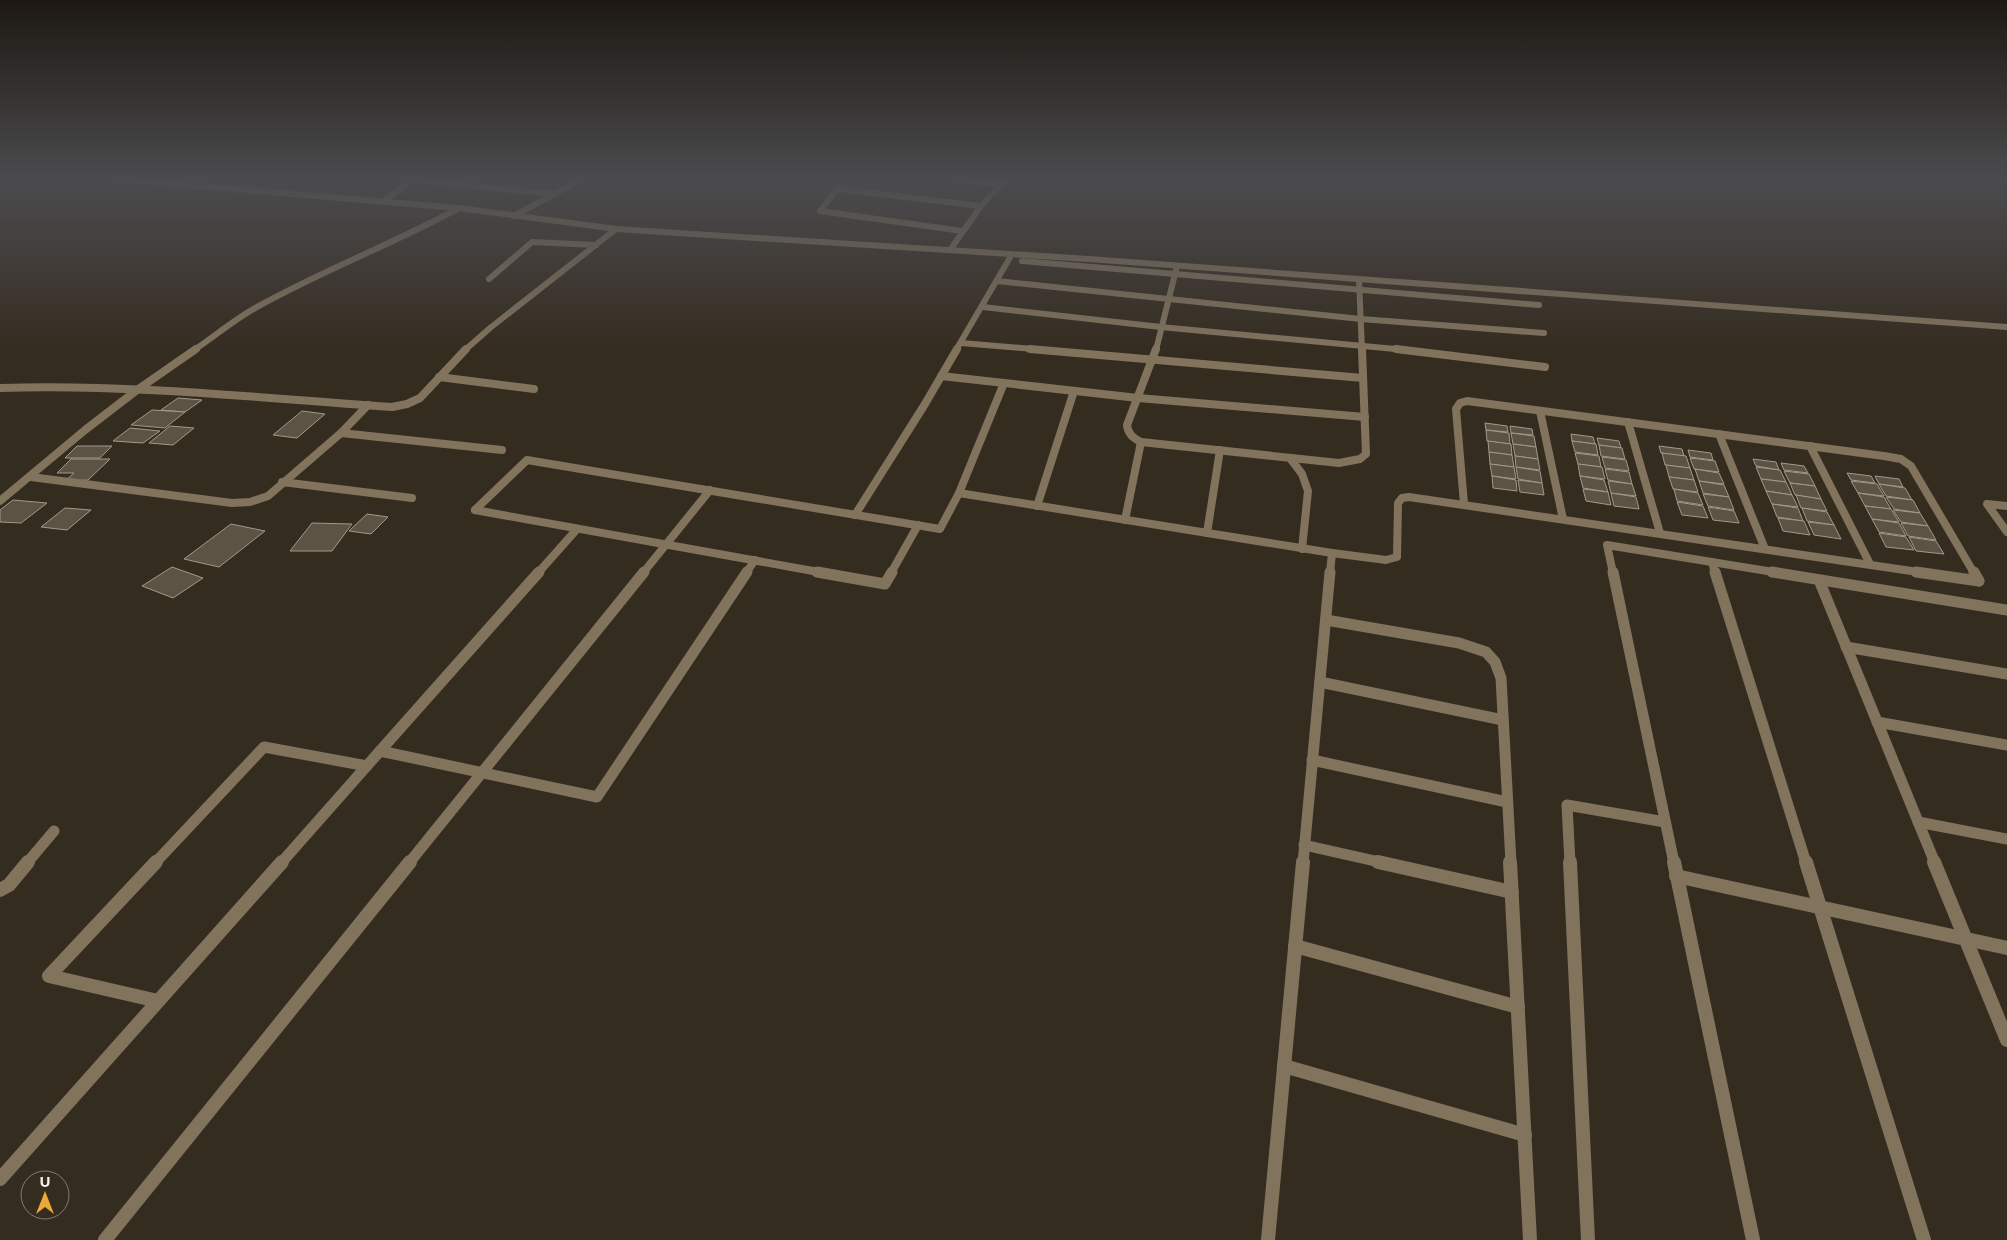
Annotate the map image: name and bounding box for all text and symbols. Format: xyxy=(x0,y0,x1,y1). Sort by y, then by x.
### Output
north arrow xyxy=(20,1170,70,1220)
text: U xyxy=(39,1173,51,1191)

